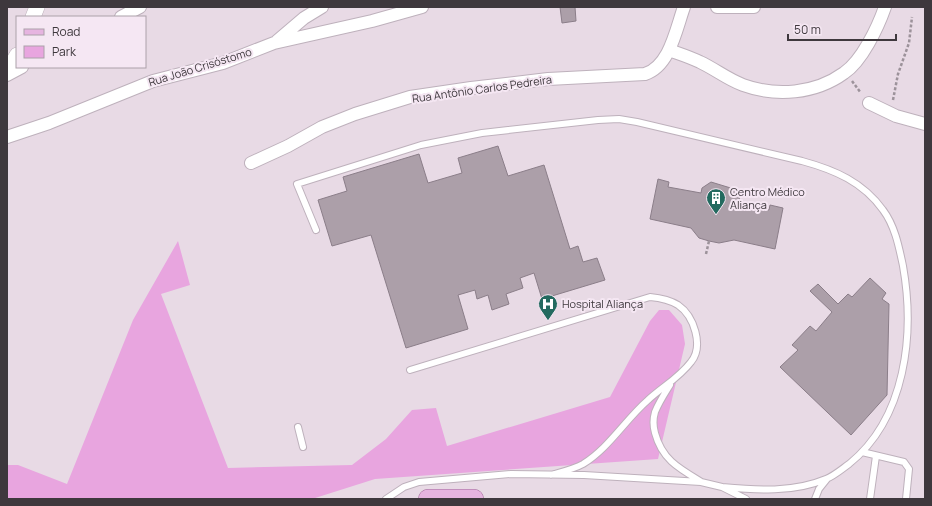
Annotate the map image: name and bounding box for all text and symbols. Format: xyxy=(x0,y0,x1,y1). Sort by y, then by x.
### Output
legend xyxy=(16,16,146,68)
scale bar xyxy=(788,16,896,42)
text: 50 m xyxy=(794,21,821,38)
text: Road xyxy=(52,23,80,40)
text: Park xyxy=(52,43,77,60)
street label: Rua João Crisóstomo xyxy=(146,44,254,89)
street label: Rua Antônio Carlos Pedreira xyxy=(411,71,553,106)
place label: Centro Médico Aliança xyxy=(730,184,805,212)
building icon: Centro Médico Aliança xyxy=(705,187,727,215)
hospital icon: Hospital Aliança xyxy=(537,293,559,321)
place label: Hospital Aliança xyxy=(562,296,643,311)

